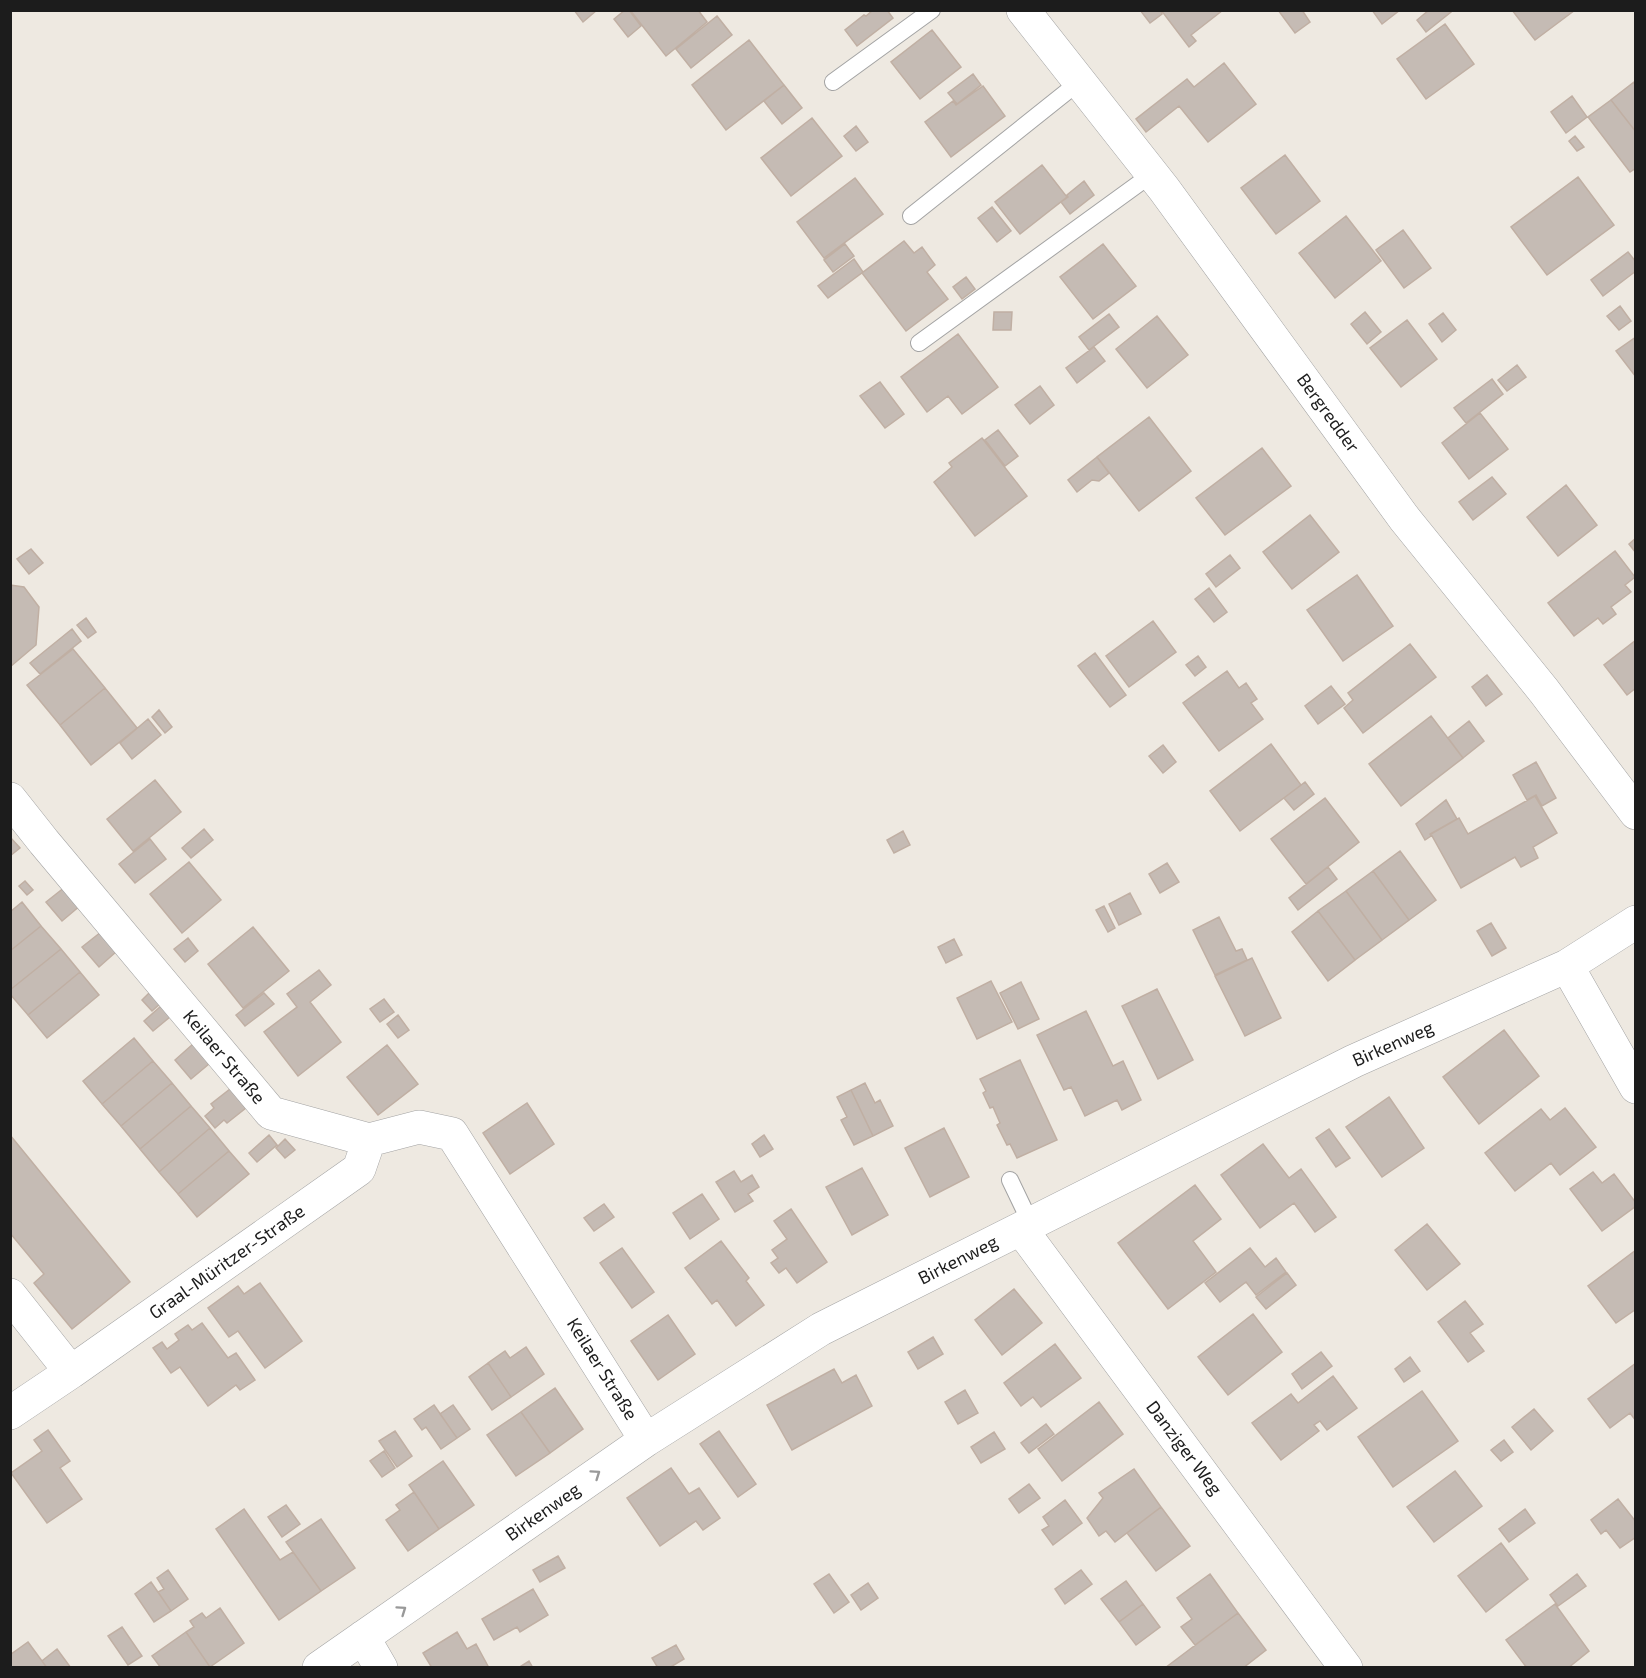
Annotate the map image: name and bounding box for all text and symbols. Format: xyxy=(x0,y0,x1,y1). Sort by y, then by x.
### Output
street label: Bergredder xyxy=(1293,369,1365,456)
street label: Keilaer Straße xyxy=(179,1005,270,1108)
street label: Birkenweg xyxy=(1349,1015,1437,1071)
street label: Graal-Müritzer-Straße xyxy=(144,1199,308,1323)
street label: Birkenweg xyxy=(914,1230,1001,1289)
street label: Keilaer Straße xyxy=(563,1313,643,1424)
street label: Danziger Weg xyxy=(1142,1396,1227,1499)
one-way arrow xyxy=(589,1470,600,1481)
street label: Birkenweg xyxy=(501,1477,584,1545)
one-way arrow xyxy=(395,1606,406,1617)

